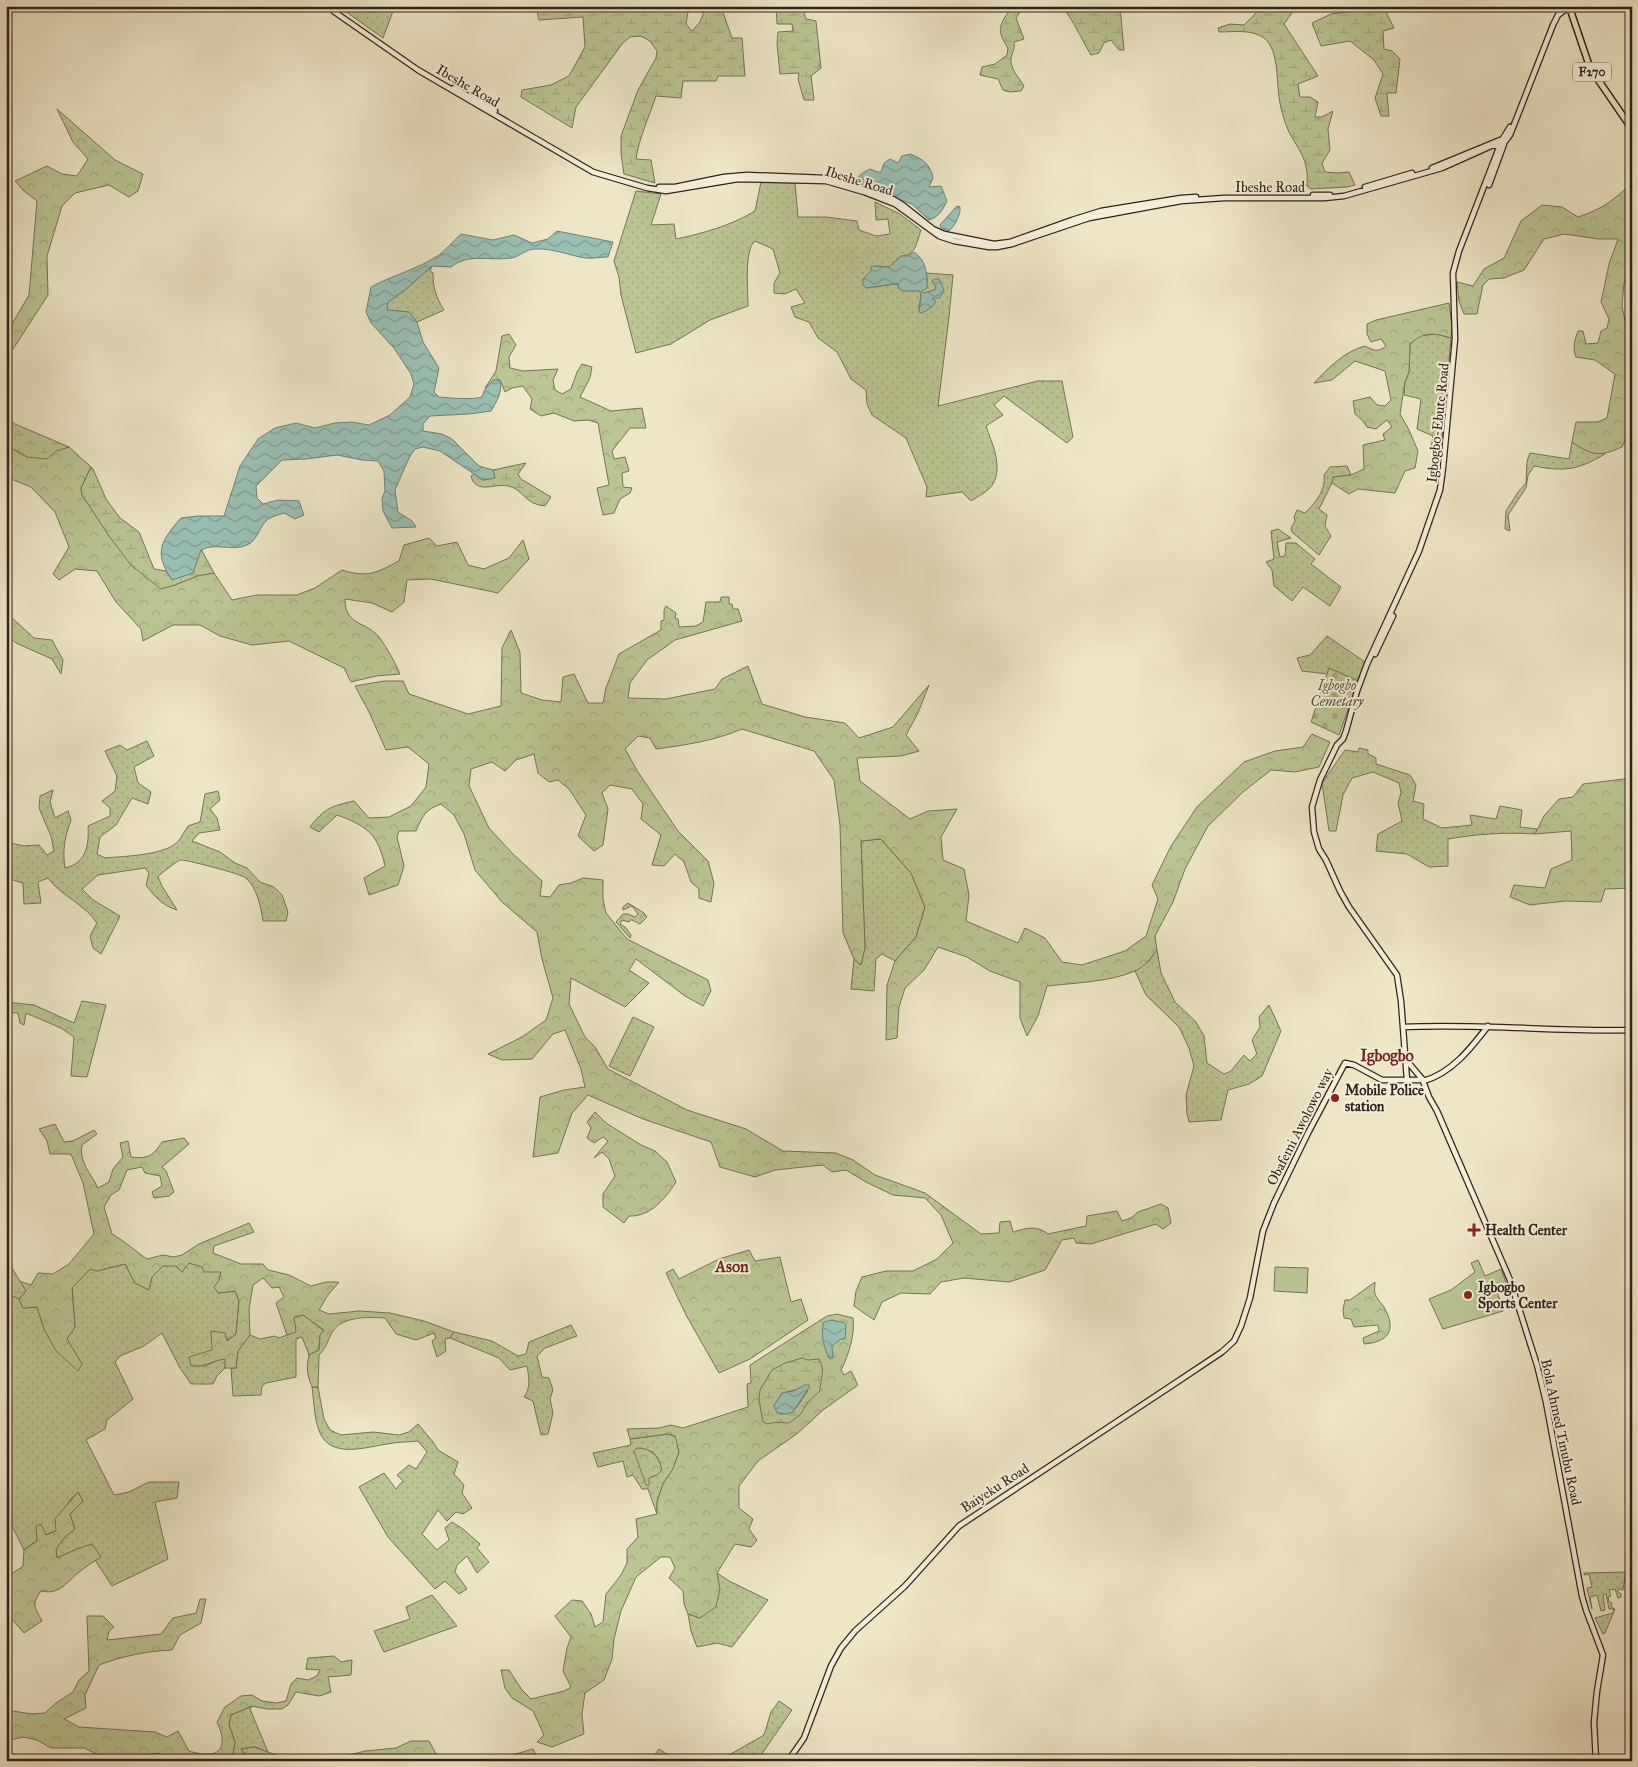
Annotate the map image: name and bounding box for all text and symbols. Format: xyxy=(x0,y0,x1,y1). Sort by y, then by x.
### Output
street label: Ibeshe Road xyxy=(433,61,503,111)
road number: F270 xyxy=(1573,62,1611,82)
street label: Ibeshe Road xyxy=(823,163,895,199)
street label: Ibeshe Road xyxy=(1235,179,1305,196)
street label: Igbogbo-Ebute Road xyxy=(1423,362,1453,484)
park label: Igbogbo Cemetary xyxy=(1311,677,1364,710)
district label: Igbogbo xyxy=(1360,1046,1414,1066)
street label: Obafemi Awolowo way xyxy=(1263,1065,1337,1188)
place label: Mobile Police station xyxy=(1345,1082,1424,1115)
marker: Mobile Police station xyxy=(1329,1092,1341,1104)
place label: Health Center xyxy=(1485,1222,1568,1239)
marker: Health Center xyxy=(1467,1223,1481,1237)
district label: Ason xyxy=(714,1257,749,1276)
place label: Igbogbo Sports Center xyxy=(1478,1279,1558,1313)
marker: Igbogbo Sports Center xyxy=(1462,1289,1474,1301)
street label: Bola Ahmed Tinubu Road xyxy=(1537,1357,1585,1507)
street label: Baiyeku Road xyxy=(958,1460,1032,1516)

